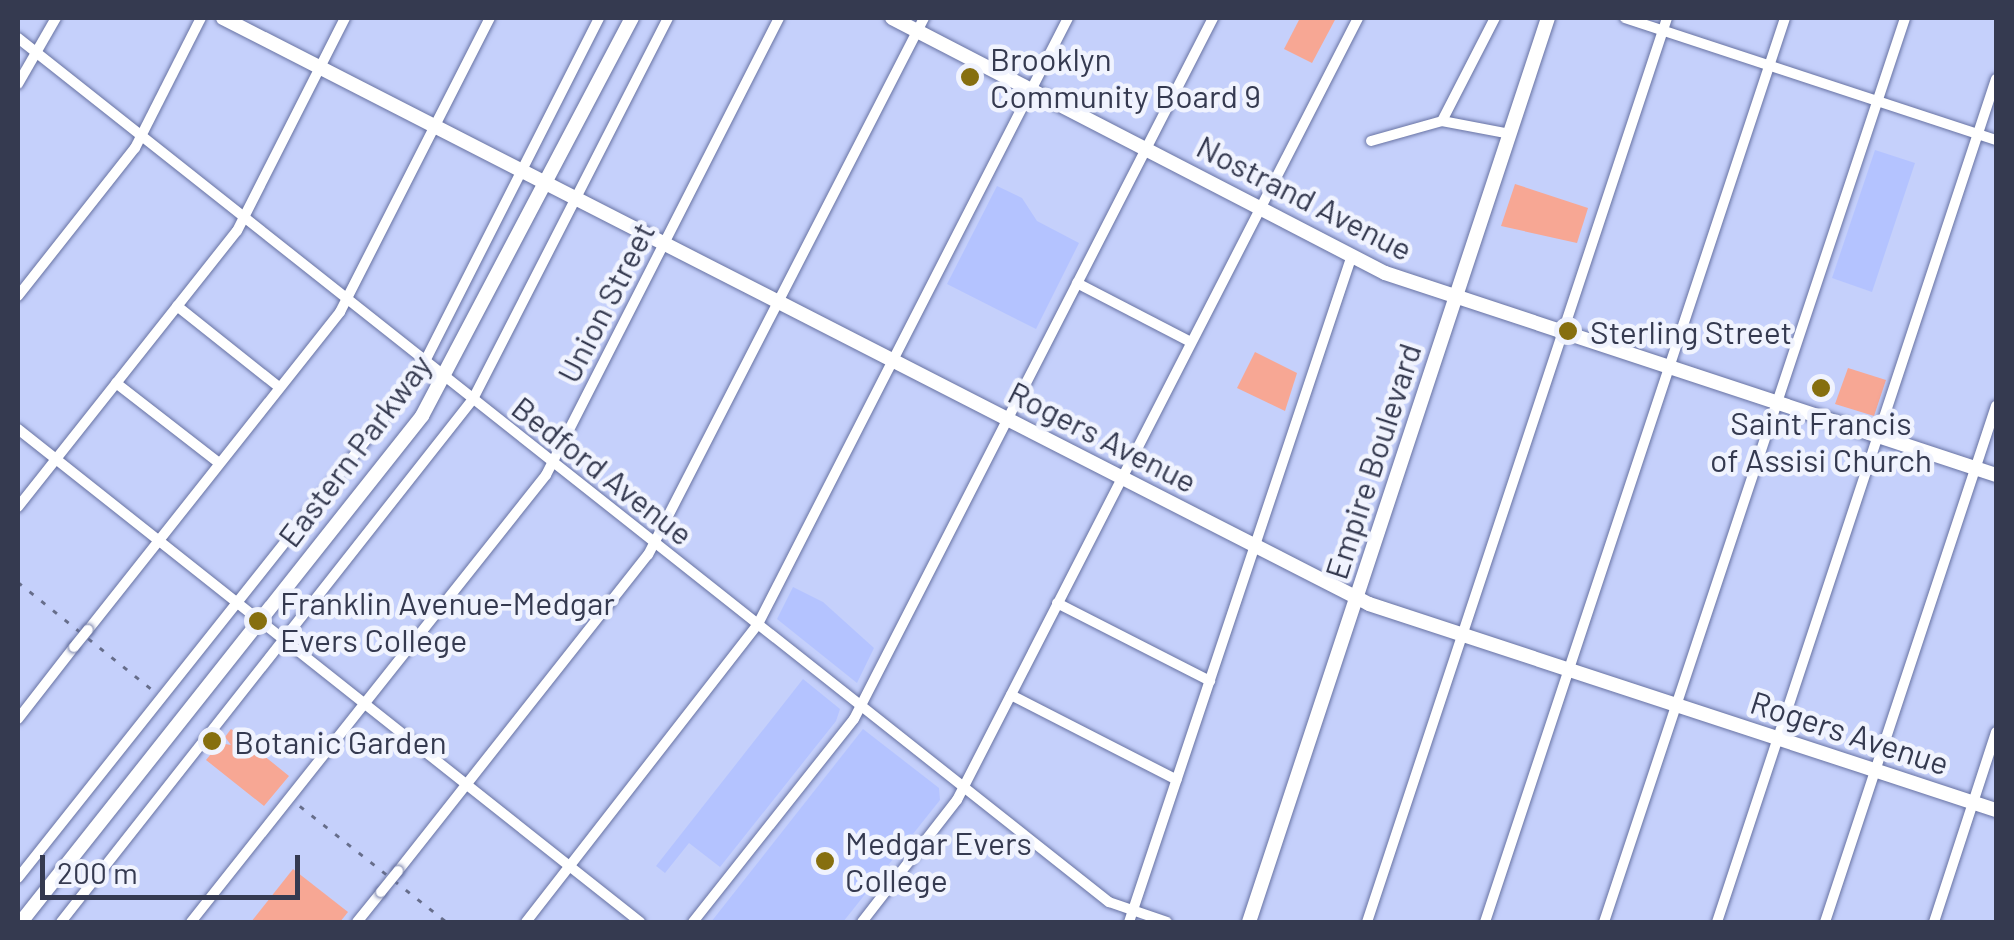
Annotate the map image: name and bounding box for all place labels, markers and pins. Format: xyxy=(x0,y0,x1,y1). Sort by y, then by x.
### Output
place label: Brooklyn Community Board 9 xyxy=(990,40,1261,115)
marker: Brooklyn Community Board 9 xyxy=(959,66,981,88)
place label: Sterling Street xyxy=(1590,312,1792,350)
marker: Sterling Street xyxy=(1555,318,1581,344)
marker: Saint Francis of Assisi Church xyxy=(1810,377,1832,399)
place label: Saint Francis of Assisi Church xyxy=(1710,404,1932,479)
place label: Franklin Avenue-Medgar Evers College xyxy=(280,584,615,659)
marker: Franklin Avenue-Medgar Evers College xyxy=(245,608,271,634)
place label: Botanic Garden xyxy=(234,722,447,760)
marker: Botanic Garden xyxy=(199,728,225,754)
place label: Medgar Evers College xyxy=(845,824,1032,899)
marker: Medgar Evers College xyxy=(814,850,836,872)

